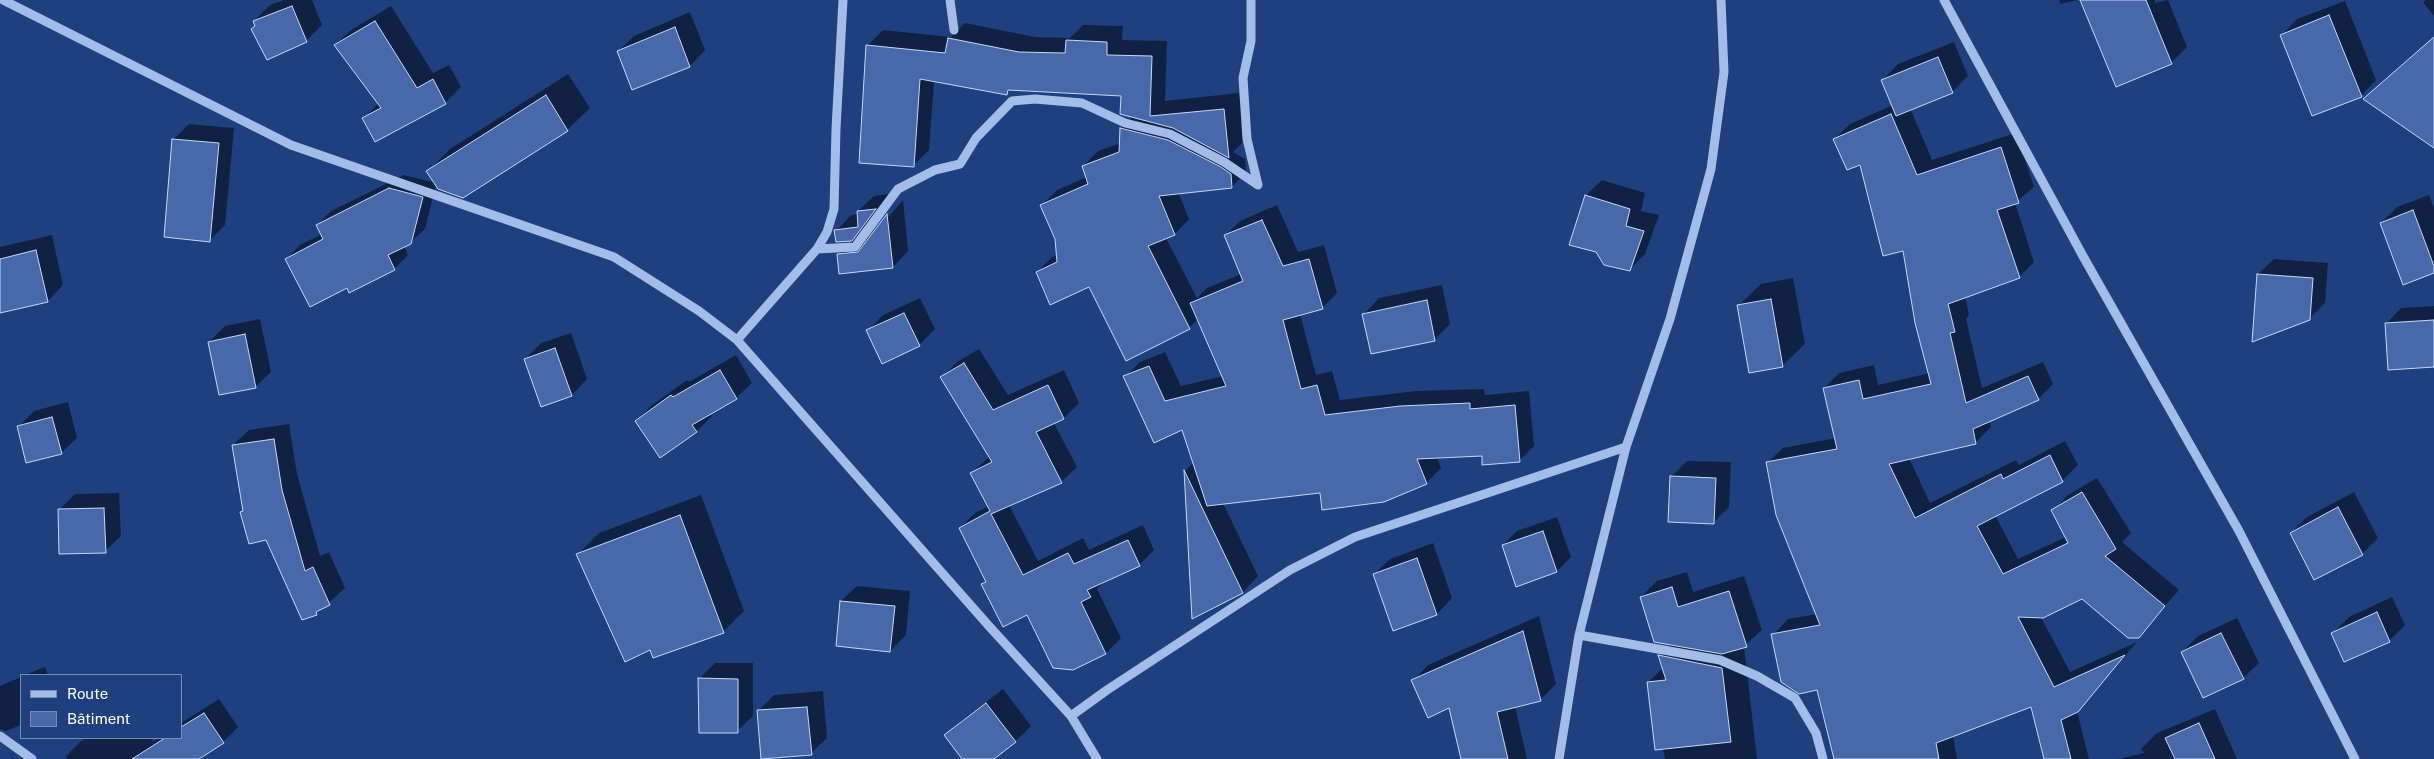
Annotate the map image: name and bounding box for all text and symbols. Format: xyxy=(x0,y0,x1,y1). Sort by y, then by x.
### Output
legend xyxy=(20,674,182,739)
text: Route xyxy=(67,685,108,702)
text: Bâtiment xyxy=(67,710,130,727)

